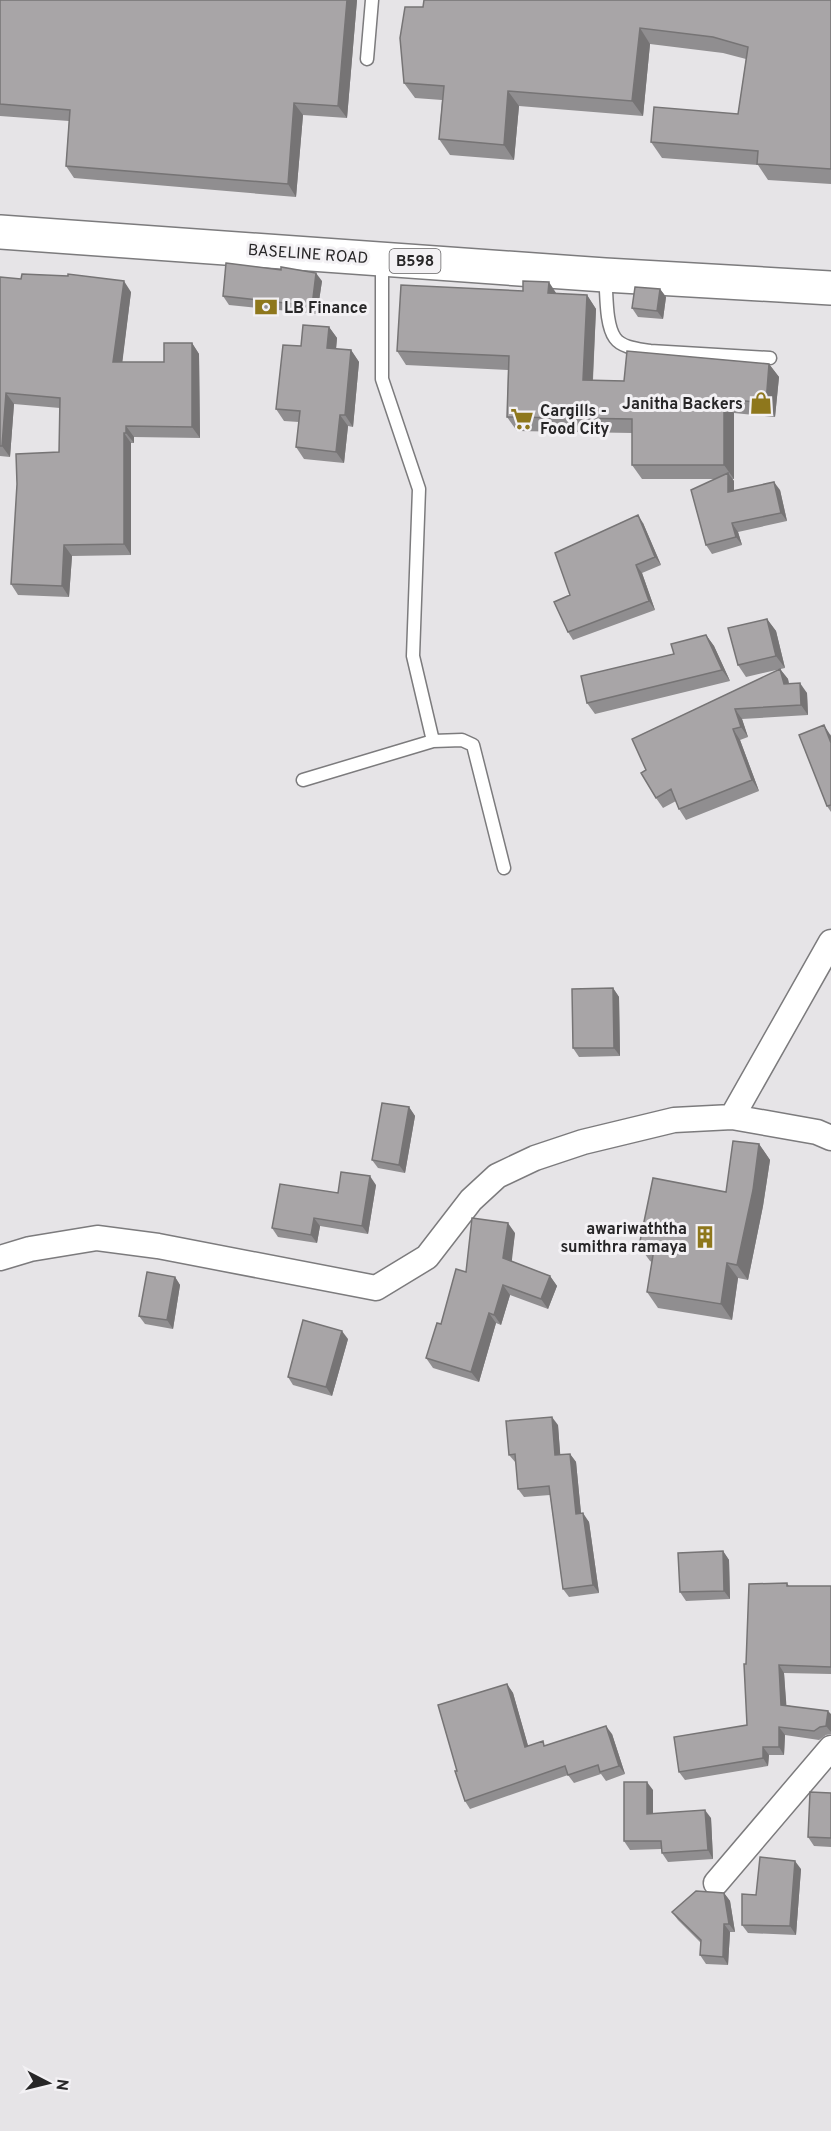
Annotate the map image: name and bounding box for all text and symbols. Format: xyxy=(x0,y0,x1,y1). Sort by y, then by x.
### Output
street label: BASELINE ROAD xyxy=(247,241,369,269)
road number: B598 xyxy=(390,249,440,273)
bank icon: LB Finance xyxy=(253,294,279,320)
place label: LB Finance xyxy=(284,299,367,319)
shop icon: Janitha Backers xyxy=(748,390,774,416)
place label: Janitha Backers xyxy=(622,395,743,415)
place label: Cargills - Food City xyxy=(540,402,609,440)
supermarket icon: Cargills - Food City xyxy=(509,406,535,432)
place label: awariwaththa sumithra ramaya xyxy=(560,1220,687,1258)
building icon: awariwaththa sumithra ramaya xyxy=(692,1224,718,1250)
north arrow xyxy=(18,2053,78,2113)
text: N xyxy=(50,2078,72,2092)

